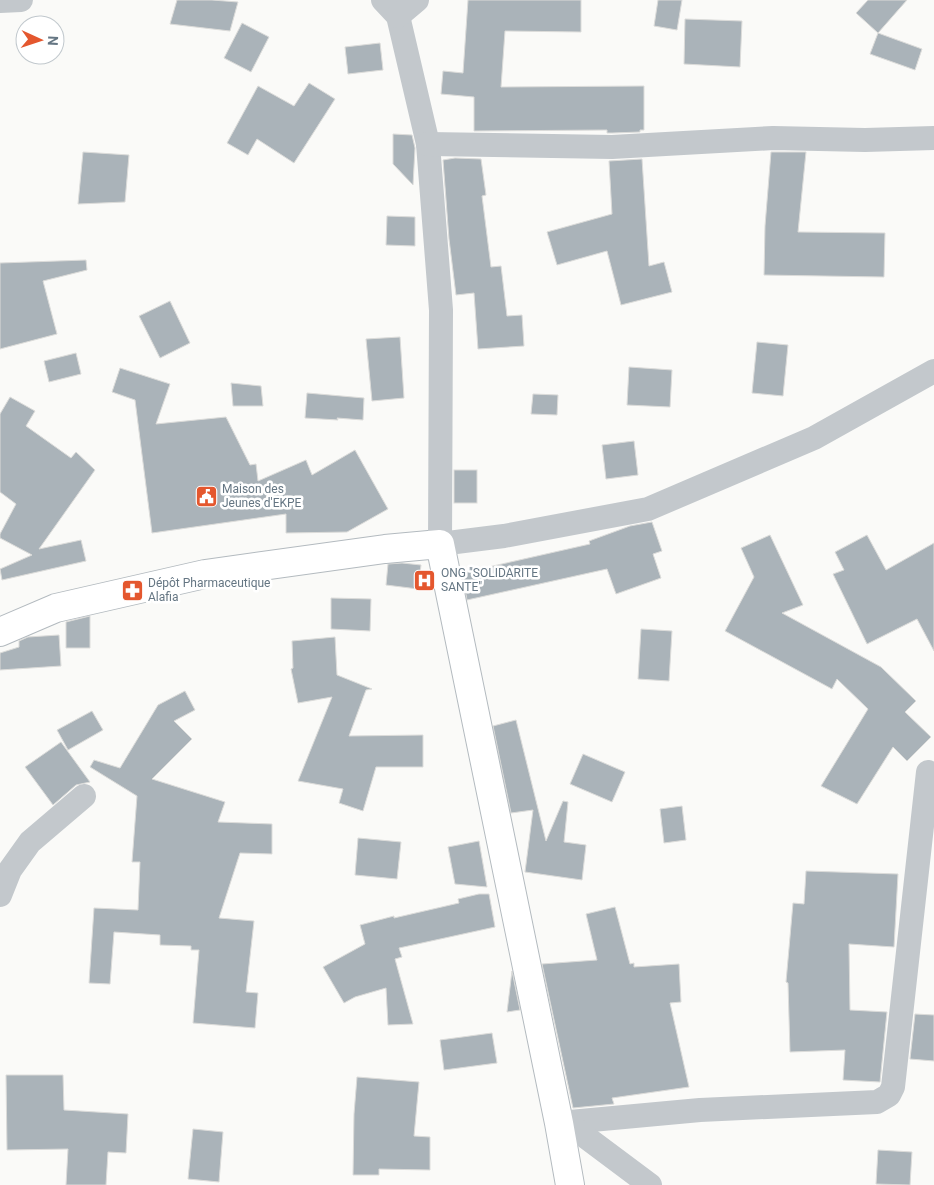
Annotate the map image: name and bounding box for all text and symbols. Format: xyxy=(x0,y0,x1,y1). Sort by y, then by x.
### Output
north arrow xyxy=(15,15,65,65)
text: N xyxy=(45,35,61,46)
place label: Maison des Jeunes d'EKPE xyxy=(222,482,302,510)
public building icon: Maison des Jeunes d'EKPE xyxy=(194,484,218,508)
place label: ONG "SOLIDARITE SANTE" xyxy=(441,566,538,594)
hospital icon: ONG "SOLIDARITE SANTE" xyxy=(413,568,437,592)
place label: Dépôt Pharmaceutique Alafia xyxy=(148,576,270,604)
pharmacy icon: Dépôt Pharmaceutique Alafia xyxy=(120,578,144,602)

